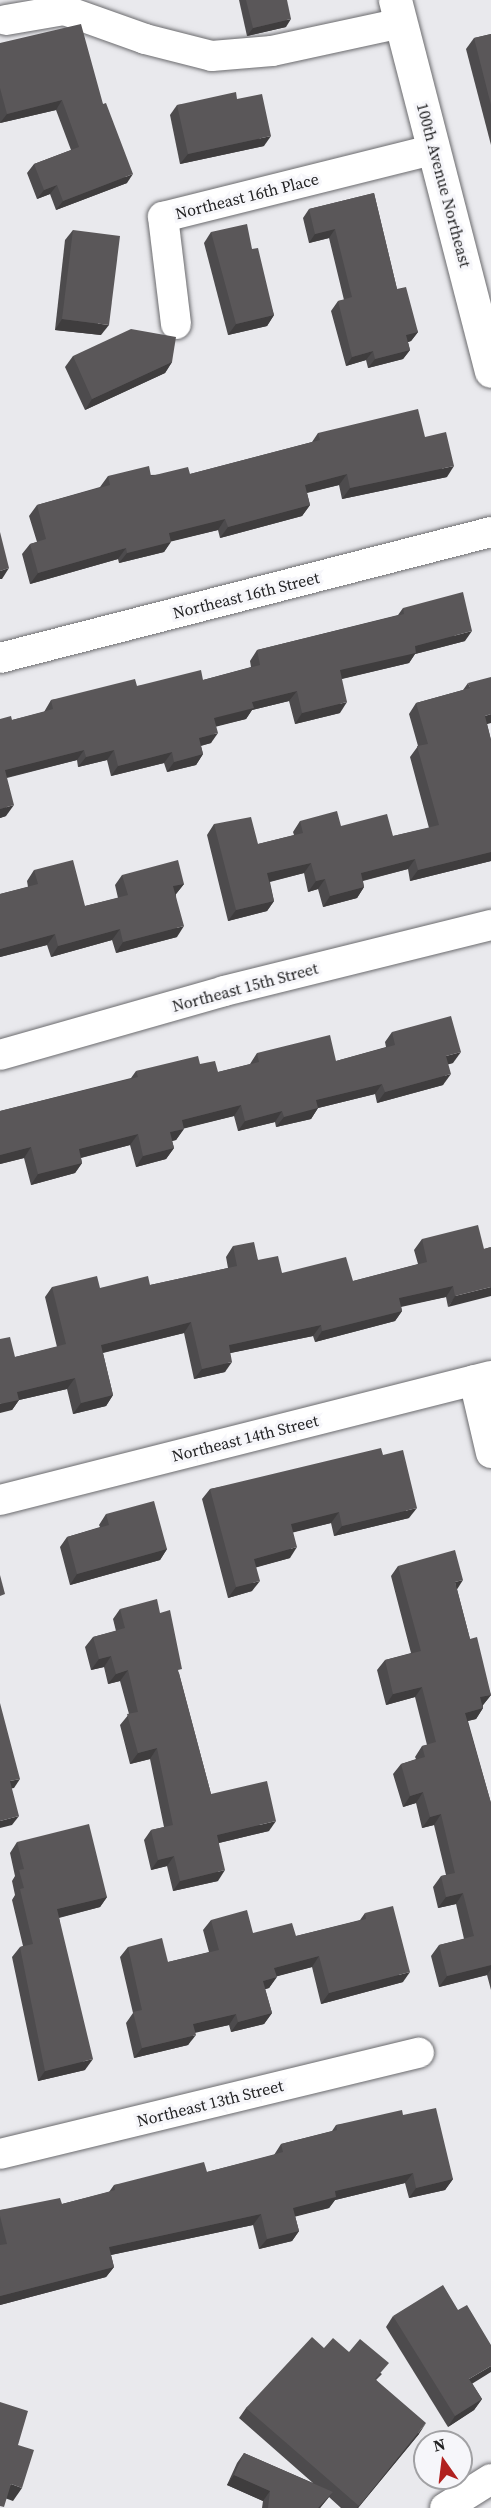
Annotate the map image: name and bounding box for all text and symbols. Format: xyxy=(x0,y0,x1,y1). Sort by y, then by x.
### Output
street label: 100th Avenue Northeast xyxy=(413,101,475,269)
street label: Northeast 16th Place xyxy=(173,169,321,223)
street label: Northeast 16th Street xyxy=(171,568,321,622)
street label: Northeast 15th Street xyxy=(170,958,320,1016)
street label: Northeast 14th Street xyxy=(170,1411,320,1465)
street label: Northeast 13th Street xyxy=(135,2076,285,2130)
north arrow xyxy=(413,2430,473,2490)
text: N xyxy=(431,2432,447,2457)

